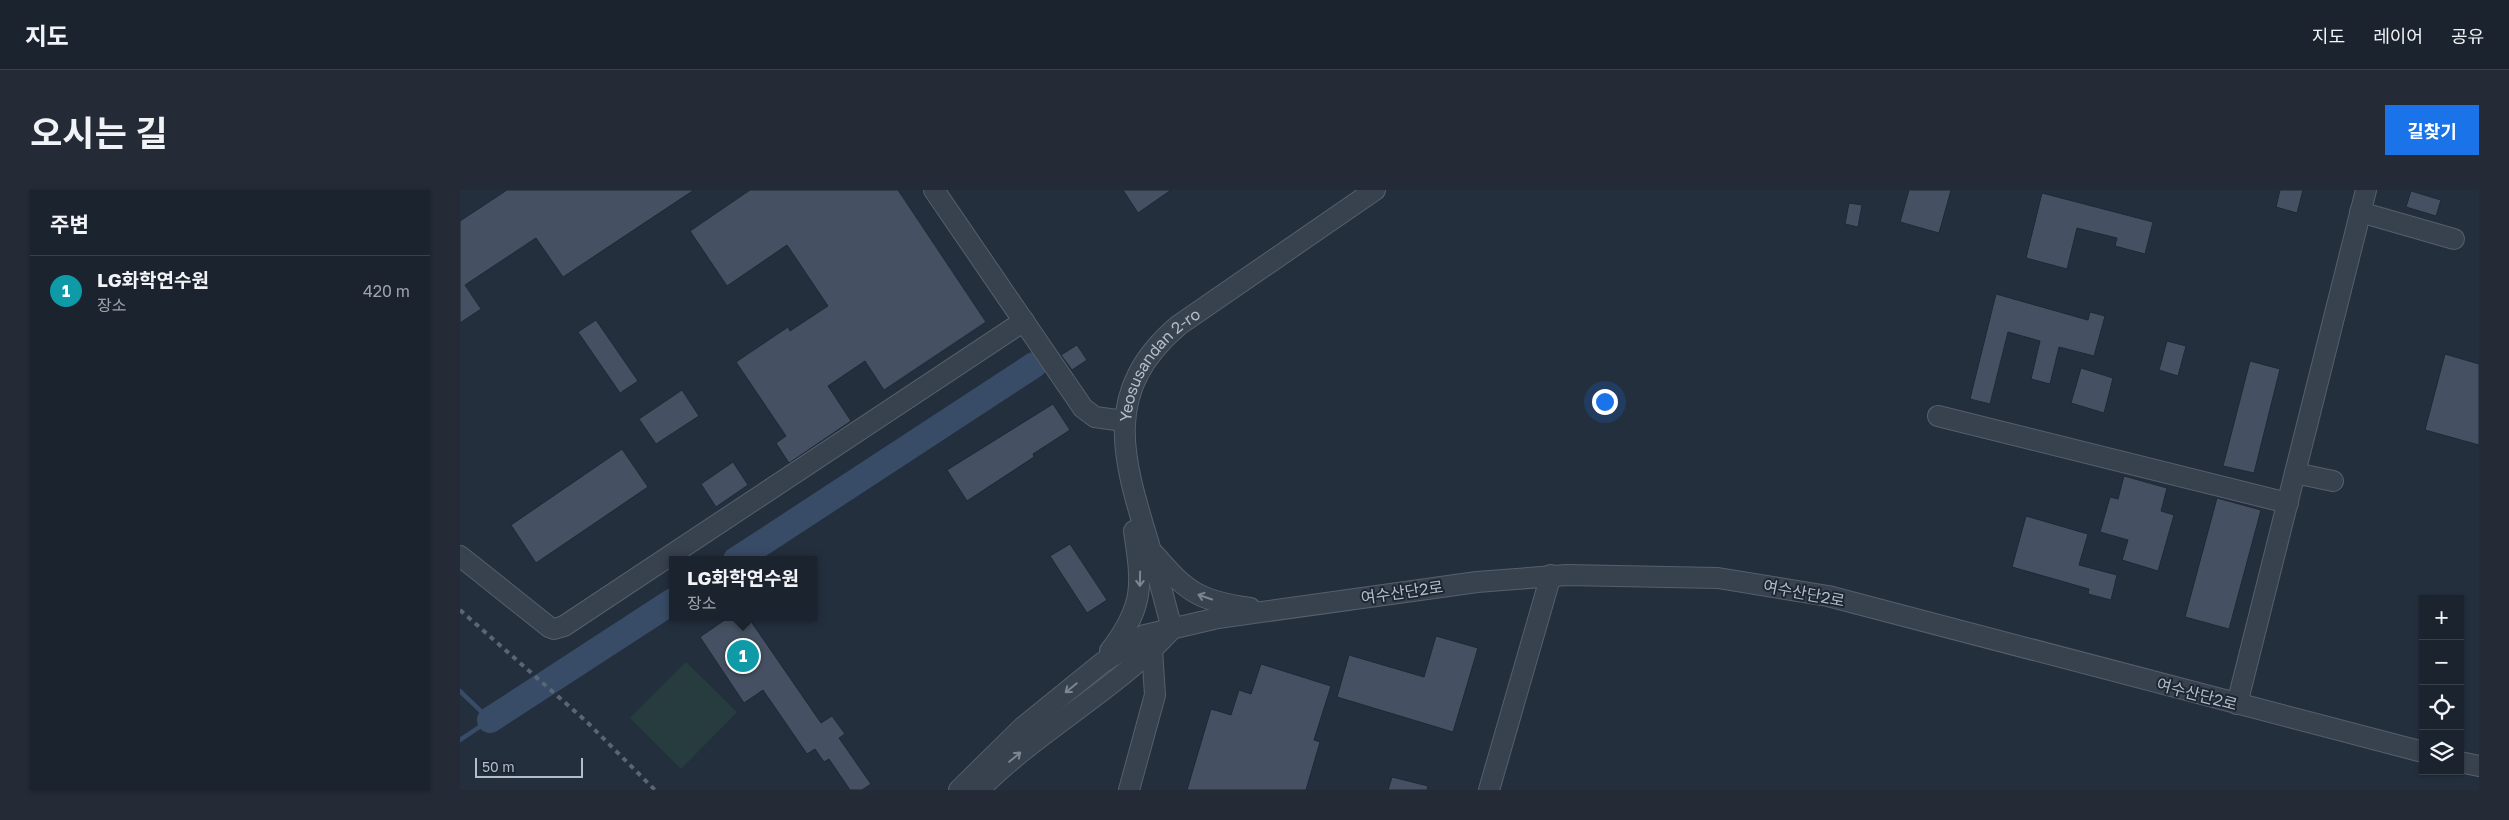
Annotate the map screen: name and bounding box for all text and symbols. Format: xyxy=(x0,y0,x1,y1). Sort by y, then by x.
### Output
text: 지도 xyxy=(25,21,69,50)
text: 지도 xyxy=(2312,25,2345,47)
text: 레이어 xyxy=(2373,25,2423,47)
text: 공유 xyxy=(2451,25,2484,47)
button: 길찾기 xyxy=(2385,105,2479,155)
text: 오시는 길 xyxy=(30,112,168,154)
text: 주변 xyxy=(50,211,89,237)
text: LG화학연수원 xyxy=(97,268,209,291)
text: 1 xyxy=(62,281,70,301)
text: 420 m xyxy=(363,281,410,301)
text: 장소 xyxy=(97,295,126,315)
street label: Yeosusandan 2-ro xyxy=(1115,304,1204,423)
your location xyxy=(1592,389,1618,415)
popup xyxy=(669,556,817,621)
text: LG화학연수원 xyxy=(687,566,799,589)
one-way arrow xyxy=(1135,571,1145,587)
street label: 여수산단2로 xyxy=(1761,575,1847,611)
street label: 여수산단2로 xyxy=(1360,576,1445,608)
one-way arrow xyxy=(1197,592,1213,602)
text: 장소 xyxy=(687,593,716,613)
map controls xyxy=(2419,595,2464,775)
button: + xyxy=(2419,595,2464,640)
pin: 1 xyxy=(727,637,759,675)
button: − xyxy=(2419,640,2464,685)
street label: 여수산단2로 xyxy=(2154,674,2240,714)
one-way arrow xyxy=(1064,683,1077,694)
button: locate xyxy=(2419,685,2464,730)
button: layers xyxy=(2419,730,2464,775)
one-way arrow xyxy=(1008,752,1021,763)
scale bar xyxy=(475,755,582,778)
text: 50 m xyxy=(482,758,515,775)

